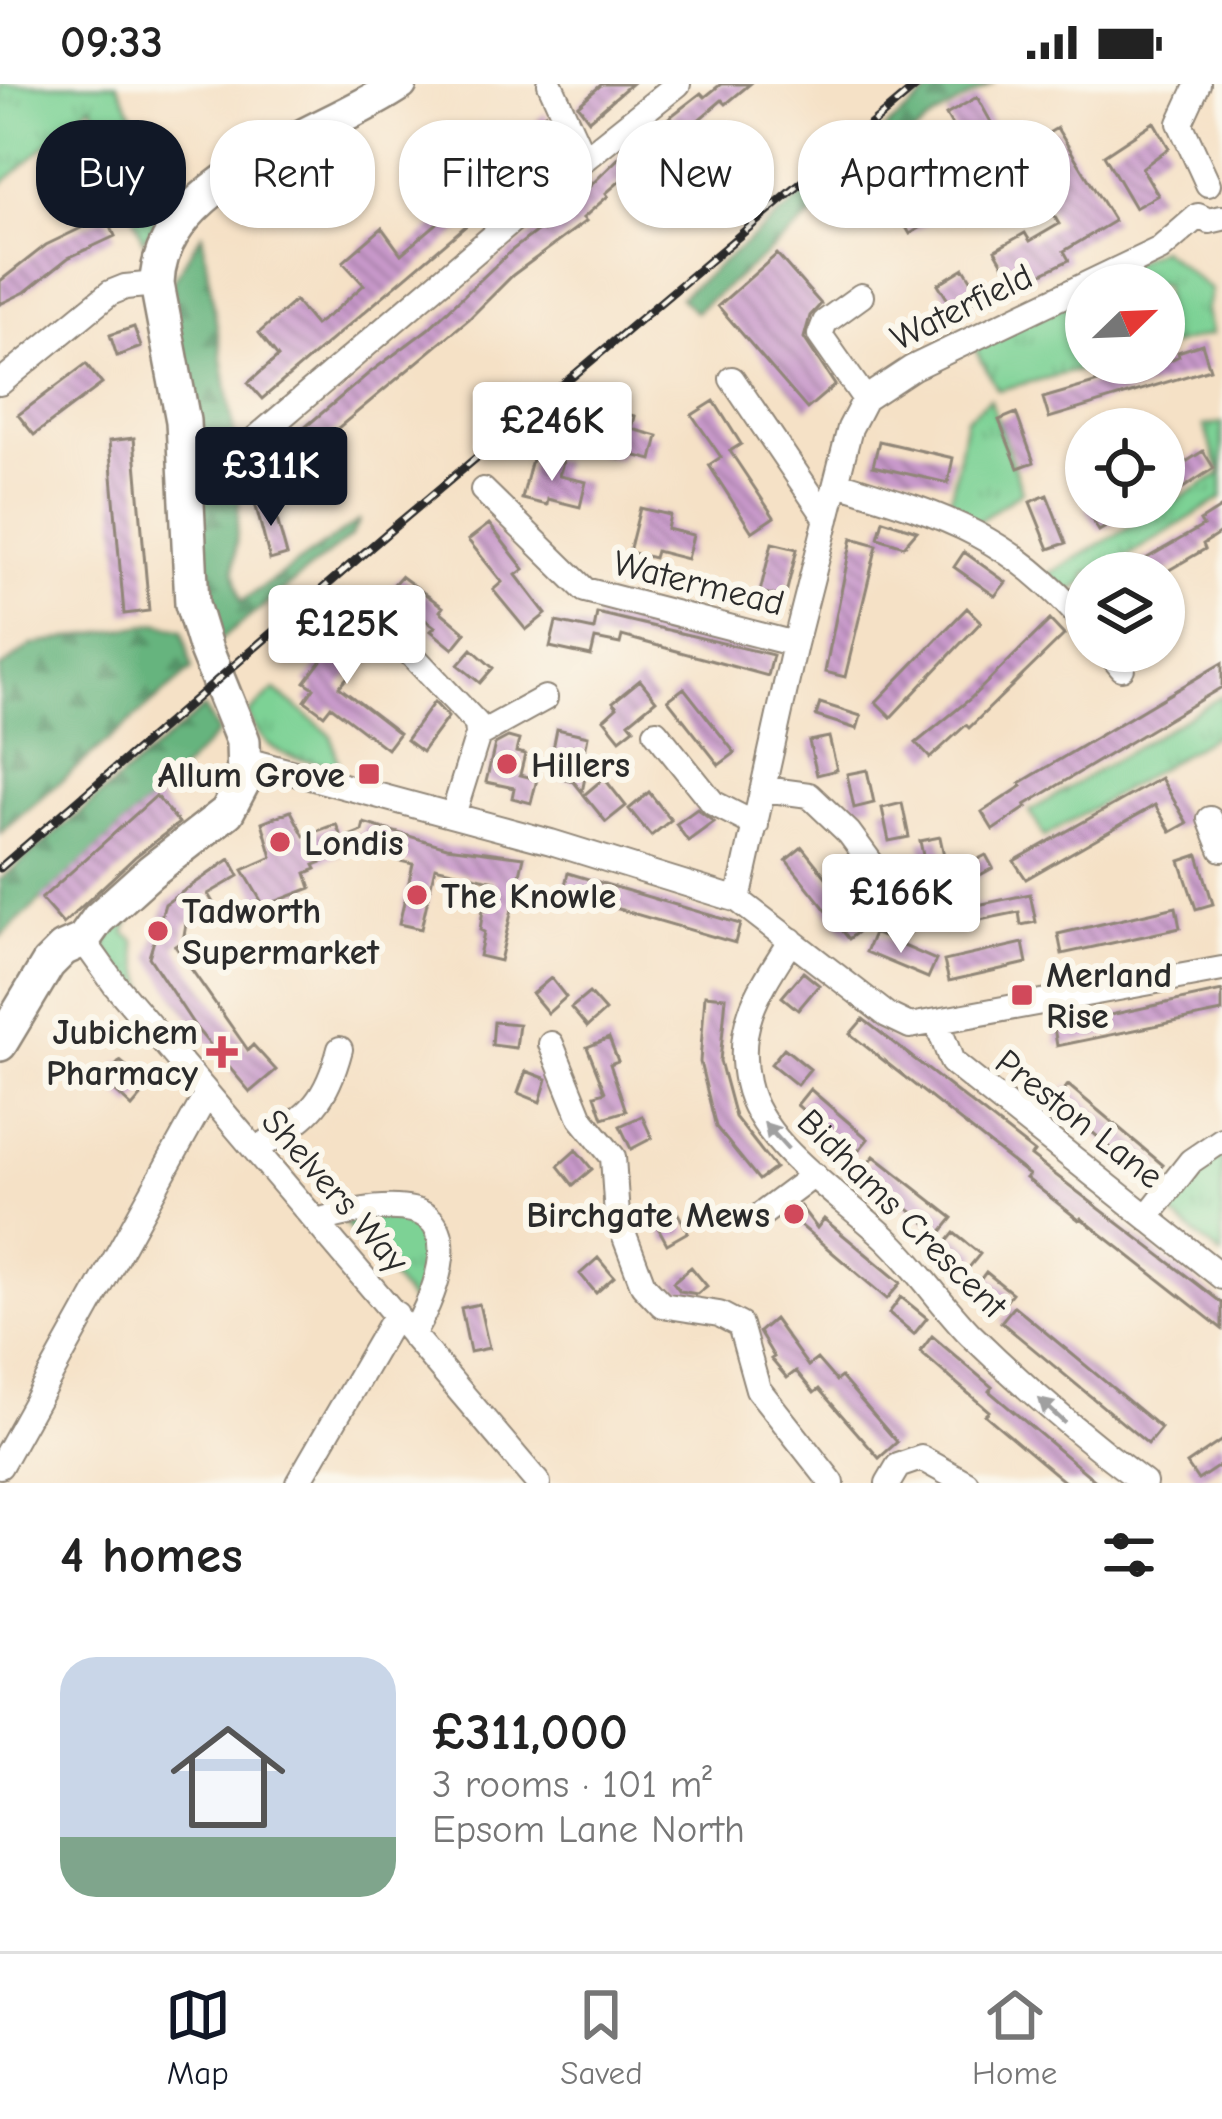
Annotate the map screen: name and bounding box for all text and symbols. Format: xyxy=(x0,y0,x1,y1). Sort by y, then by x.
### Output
text: 09:33 xyxy=(60,16,163,68)
chip: Buy xyxy=(36,120,186,228)
chip: Rent xyxy=(210,120,375,228)
chip: Filters xyxy=(399,120,592,228)
chip: New xyxy=(616,120,774,228)
chip: Apartment xyxy=(798,120,1070,228)
street label: Waterfield xyxy=(884,256,1039,359)
north arrow xyxy=(1065,264,1185,384)
map controls xyxy=(1065,264,1185,672)
pin: £246K xyxy=(468,382,636,484)
text: £246K xyxy=(500,398,604,443)
button: locate xyxy=(1065,408,1185,528)
pin: £311K xyxy=(187,427,355,529)
text: £311K xyxy=(222,443,320,488)
street label: Watermead xyxy=(609,542,788,624)
button: layers xyxy=(1065,552,1185,672)
pin: £125K xyxy=(263,585,431,687)
text: £125K xyxy=(295,601,399,646)
place label: Hillers xyxy=(531,745,630,786)
marker: Hillers xyxy=(494,751,520,777)
place label: Allum Grove xyxy=(158,755,345,796)
marker: Allum Grove xyxy=(356,761,382,787)
place label: Londis xyxy=(304,823,403,864)
marker: Londis xyxy=(267,829,293,855)
pin: £166K xyxy=(817,854,985,956)
text: £166K xyxy=(849,870,953,915)
place label: The Knowle xyxy=(441,876,616,917)
marker: The Knowle xyxy=(404,882,430,908)
place label: Tadworth Supermarket xyxy=(182,891,380,973)
marker: Tadworth Supermarket xyxy=(145,918,171,944)
place label: Merland Rise xyxy=(1046,955,1172,1037)
marker: Merland Rise xyxy=(1009,982,1035,1008)
place label: Jubichem Pharmacy xyxy=(46,1012,198,1094)
marker: Jubichem Pharmacy xyxy=(209,1039,235,1065)
street label: Preston Lane xyxy=(987,1041,1171,1197)
street label: Shelvers Way xyxy=(253,1101,417,1281)
street label: Bidhams Crescent xyxy=(789,1101,1016,1328)
one-way arrow xyxy=(763,1121,790,1150)
place label: Birchgate Mews xyxy=(526,1195,770,1236)
marker: Birchgate Mews xyxy=(781,1201,807,1227)
one-way arrow xyxy=(1037,1398,1066,1425)
icon: filters xyxy=(1096,1522,1162,1588)
text: 4 homes xyxy=(60,1526,243,1585)
text: £311,000 xyxy=(432,1703,628,1762)
icon: home xyxy=(156,1705,300,1849)
text: 3 rooms · 101 m² xyxy=(432,1762,712,1807)
text: Epsom Lane North xyxy=(432,1807,745,1852)
tab: Map xyxy=(165,1982,231,2092)
tab: Saved xyxy=(560,1982,643,2092)
tab: Home xyxy=(972,1982,1057,2092)

